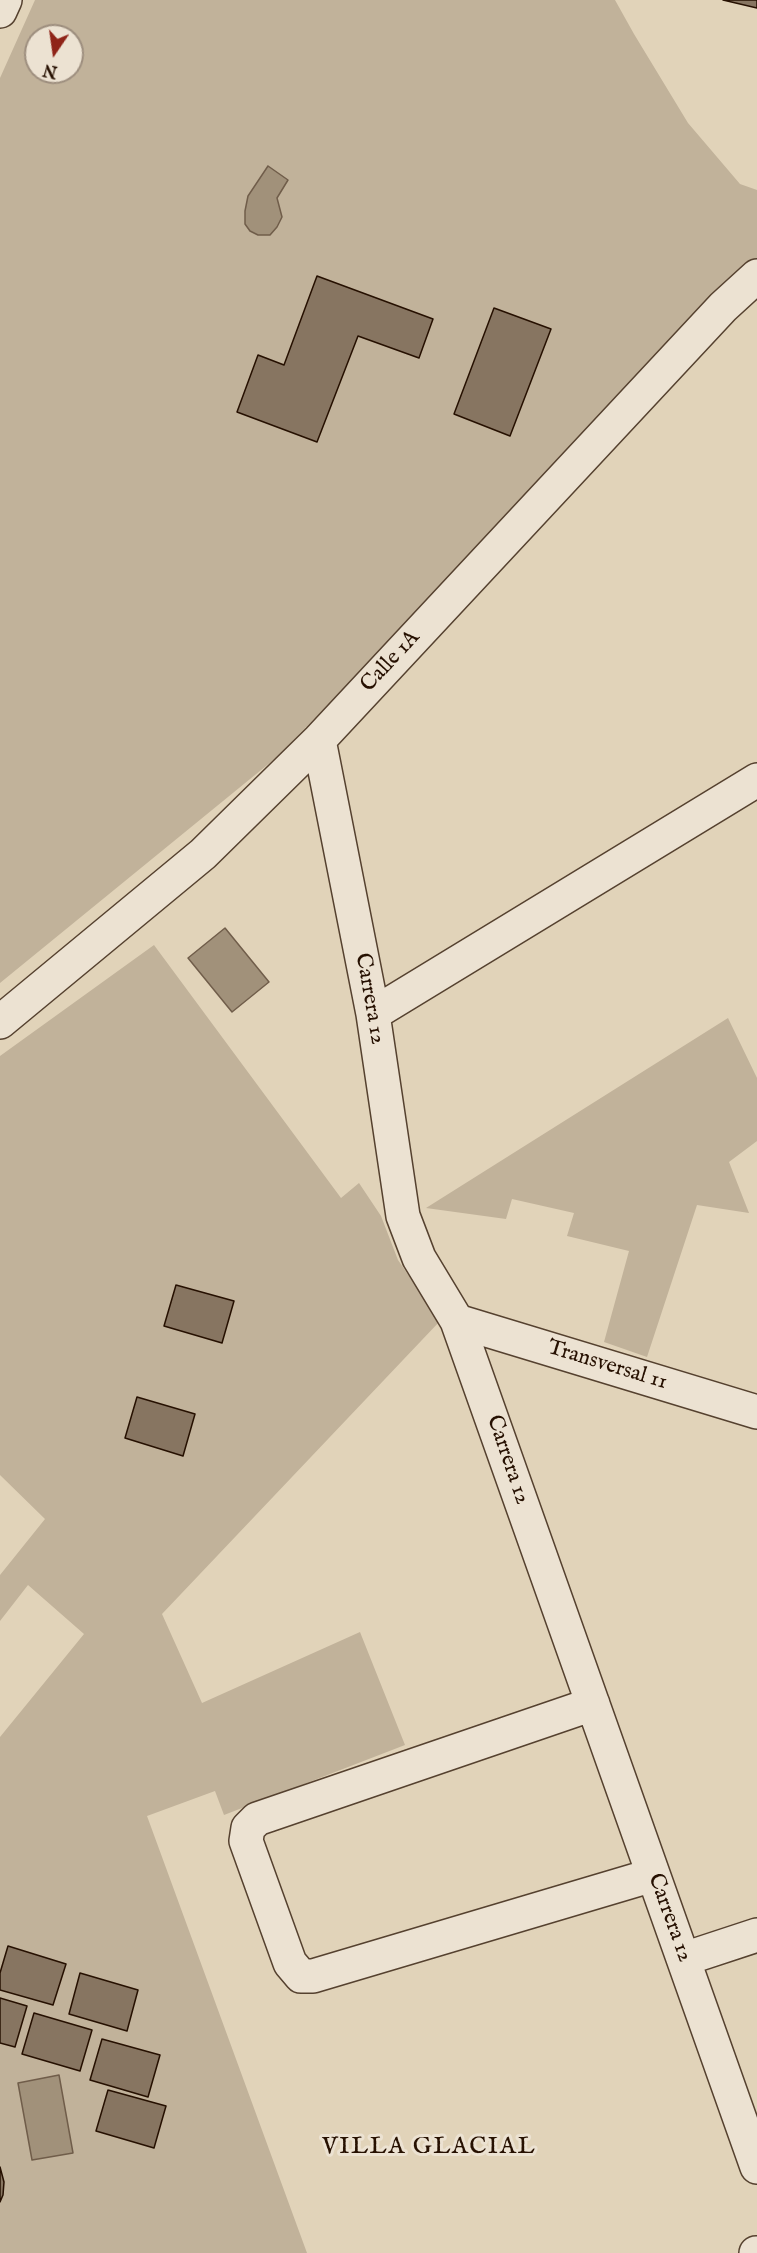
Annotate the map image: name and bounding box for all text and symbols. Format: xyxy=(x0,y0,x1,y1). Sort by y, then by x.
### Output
north arrow xyxy=(24,24,84,84)
text: N xyxy=(41,58,59,81)
street label: Calle 1A xyxy=(356,626,426,698)
street label: Carrera 12 xyxy=(348,951,390,1047)
street label: Transversal 11 xyxy=(544,1335,670,1397)
street label: Carrera 12 xyxy=(479,1412,535,1508)
street label: Carrera 12 xyxy=(641,1870,697,1966)
district label: VILLA GLACIAL xyxy=(322,2134,536,2162)

